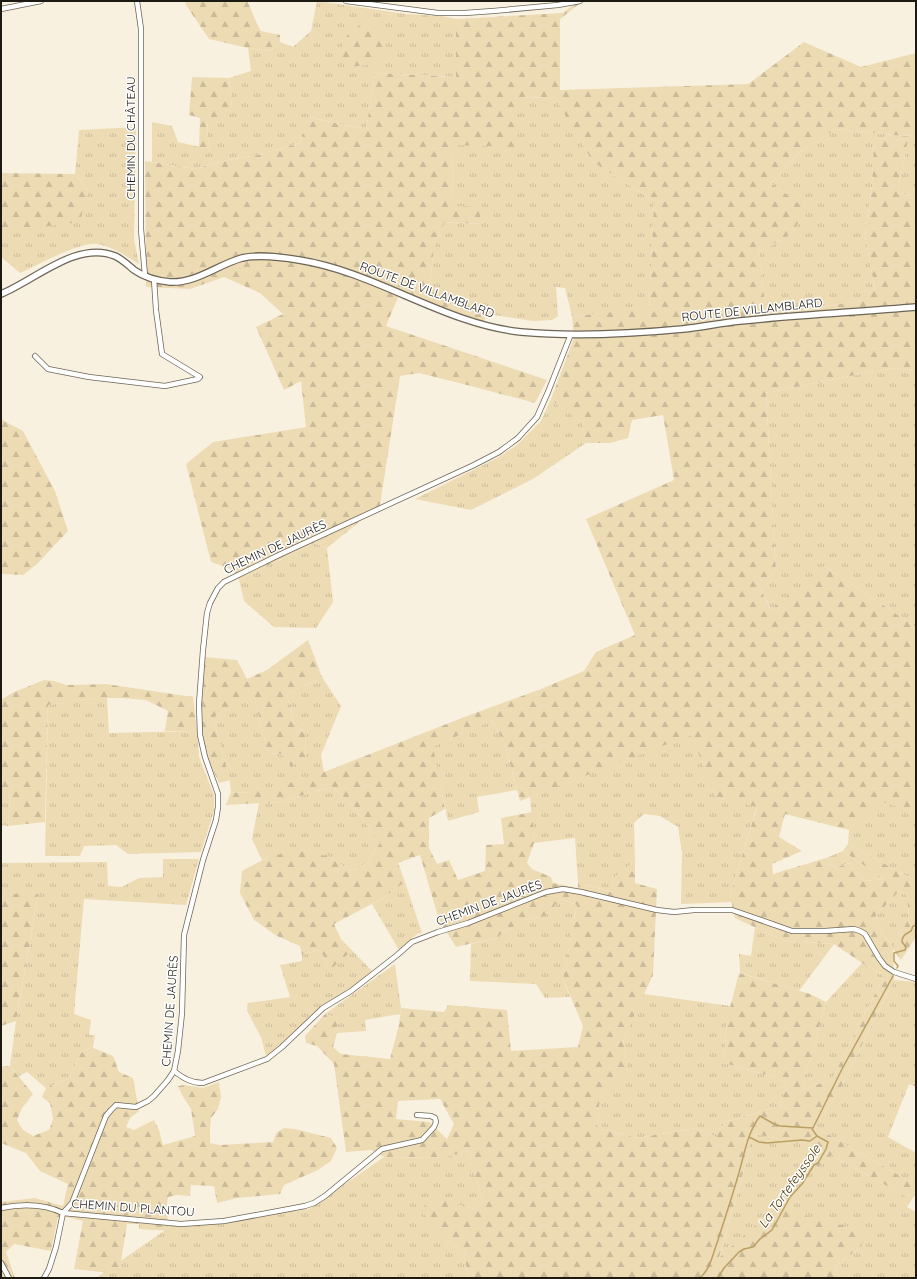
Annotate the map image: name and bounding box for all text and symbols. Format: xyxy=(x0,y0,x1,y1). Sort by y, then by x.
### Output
street label: CHEMIN DU CHÂTEAU xyxy=(123,76,138,200)
street label: ROUTE DE VILLAMBLARD xyxy=(358,258,497,321)
street label: ROUTE DE VILLAMBLARD xyxy=(681,295,824,324)
street label: CHEMIN DE JAURÈS xyxy=(221,516,329,577)
street label: CHEMIN DE JAURÈS xyxy=(434,876,544,929)
street label: CHEMIN DE JAURÈS xyxy=(158,955,181,1067)
water label: La Tortefeyssole xyxy=(754,1141,824,1231)
street label: CHEMIN DU PLANTOU xyxy=(71,1196,195,1219)

